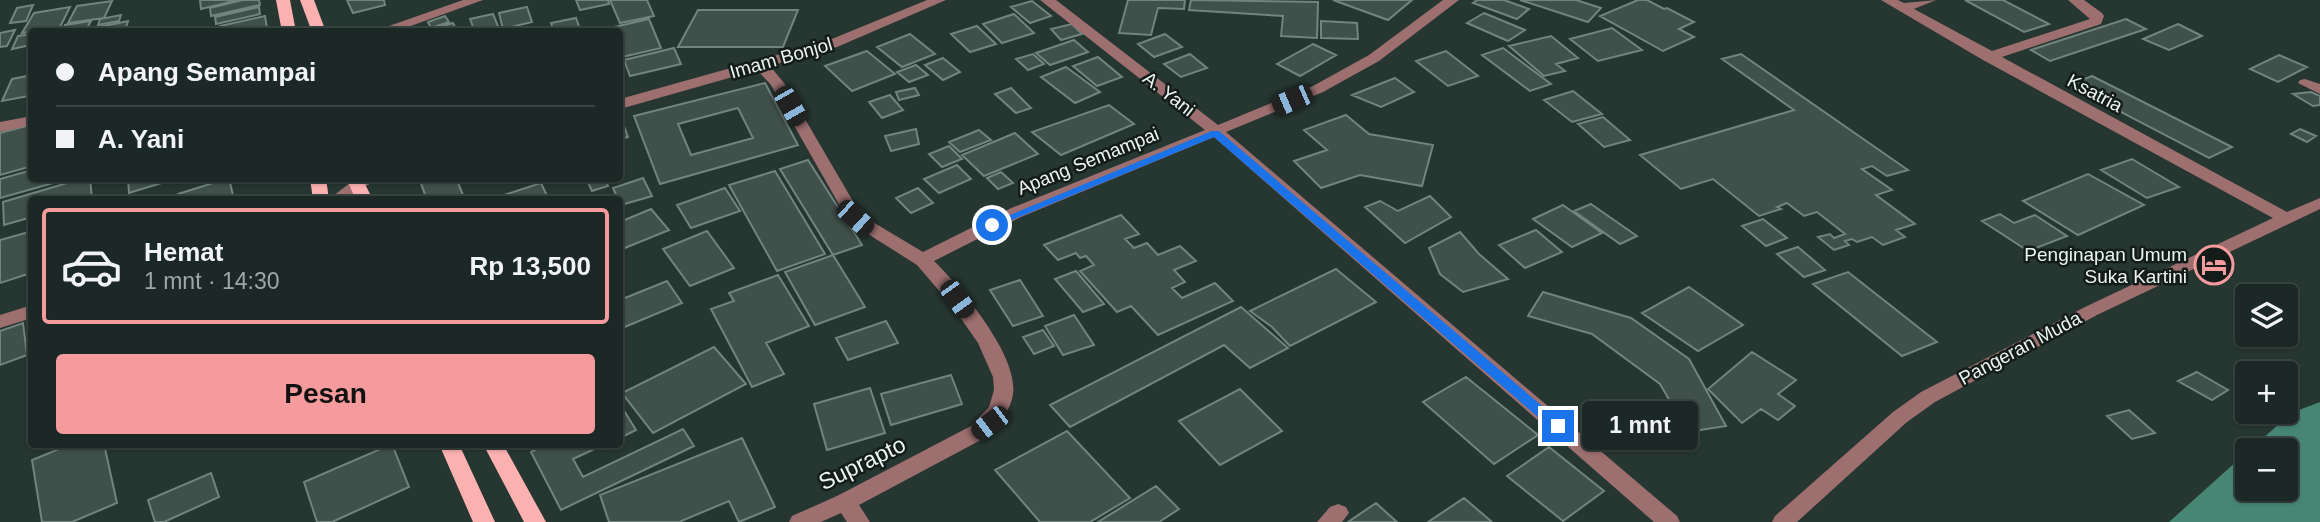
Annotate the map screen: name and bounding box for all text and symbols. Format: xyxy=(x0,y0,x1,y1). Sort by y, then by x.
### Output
street label: Imam Bonjol xyxy=(727,33,835,83)
text: Apang Semampai xyxy=(98,57,316,87)
street label: A. Yani xyxy=(1139,67,1199,121)
street label: Ksatria xyxy=(2064,70,2126,116)
car xyxy=(1269,82,1316,118)
car xyxy=(771,83,810,129)
street label: Apang Semampai xyxy=(1014,123,1162,199)
text: A. Yani xyxy=(98,124,184,154)
car xyxy=(833,196,878,240)
route start xyxy=(976,209,1008,241)
icon: car xyxy=(60,235,123,298)
text: Hemat xyxy=(144,237,223,267)
place label: Penginapan Umum Suka Kartini xyxy=(2024,244,2187,287)
hotel icon: Penginapan Umum Suka Kartini xyxy=(2193,244,2235,286)
text: Rp 13,500 xyxy=(470,251,591,281)
text: 1 mnt · 14:30 xyxy=(144,268,280,294)
car xyxy=(937,276,978,322)
map controls xyxy=(2235,284,2298,501)
button: layers xyxy=(2235,284,2298,347)
street label: Pangeran Muda xyxy=(1955,307,2085,389)
button: Pesan xyxy=(56,354,595,434)
button: + xyxy=(2235,361,2298,424)
car xyxy=(967,402,1014,444)
callout: 1 mnt xyxy=(1582,402,1698,450)
route end xyxy=(1542,410,1574,442)
text: 1 mnt xyxy=(1609,412,1671,438)
street label: Suprapto xyxy=(814,431,910,495)
button: − xyxy=(2235,438,2298,501)

